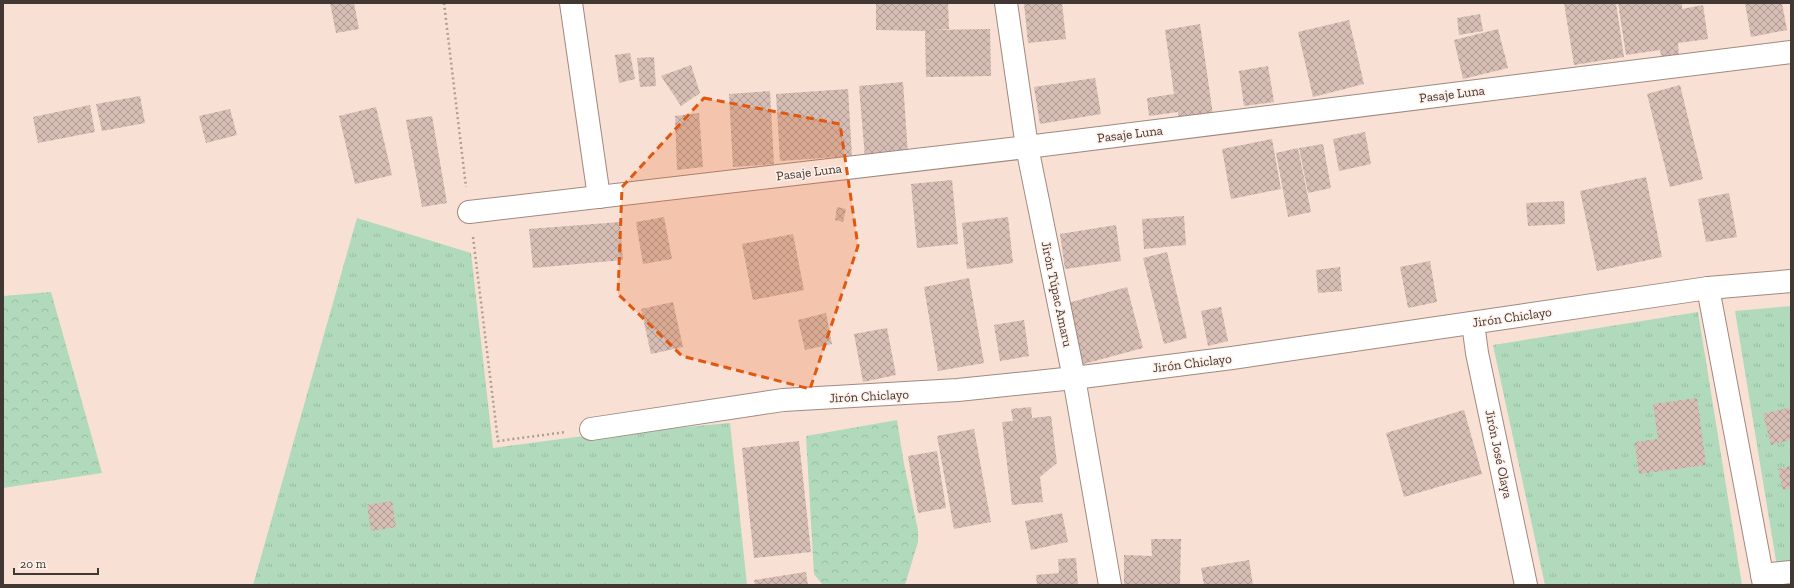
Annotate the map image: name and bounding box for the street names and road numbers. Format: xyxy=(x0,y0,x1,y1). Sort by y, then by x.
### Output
street label: Pasaje Luna xyxy=(1418,82,1486,106)
street label: Pasaje Luna xyxy=(1096,122,1164,146)
street label: Pasaje Luna xyxy=(775,160,843,184)
street label: Jirón Túpac Amaru xyxy=(1038,240,1076,349)
street label: Jirón Chiclayo xyxy=(1471,304,1553,330)
street label: Jirón Chiclayo xyxy=(1151,351,1233,375)
street label: Jirón Chiclayo xyxy=(829,386,910,406)
street label: Jirón José Olaya xyxy=(1482,408,1516,500)

